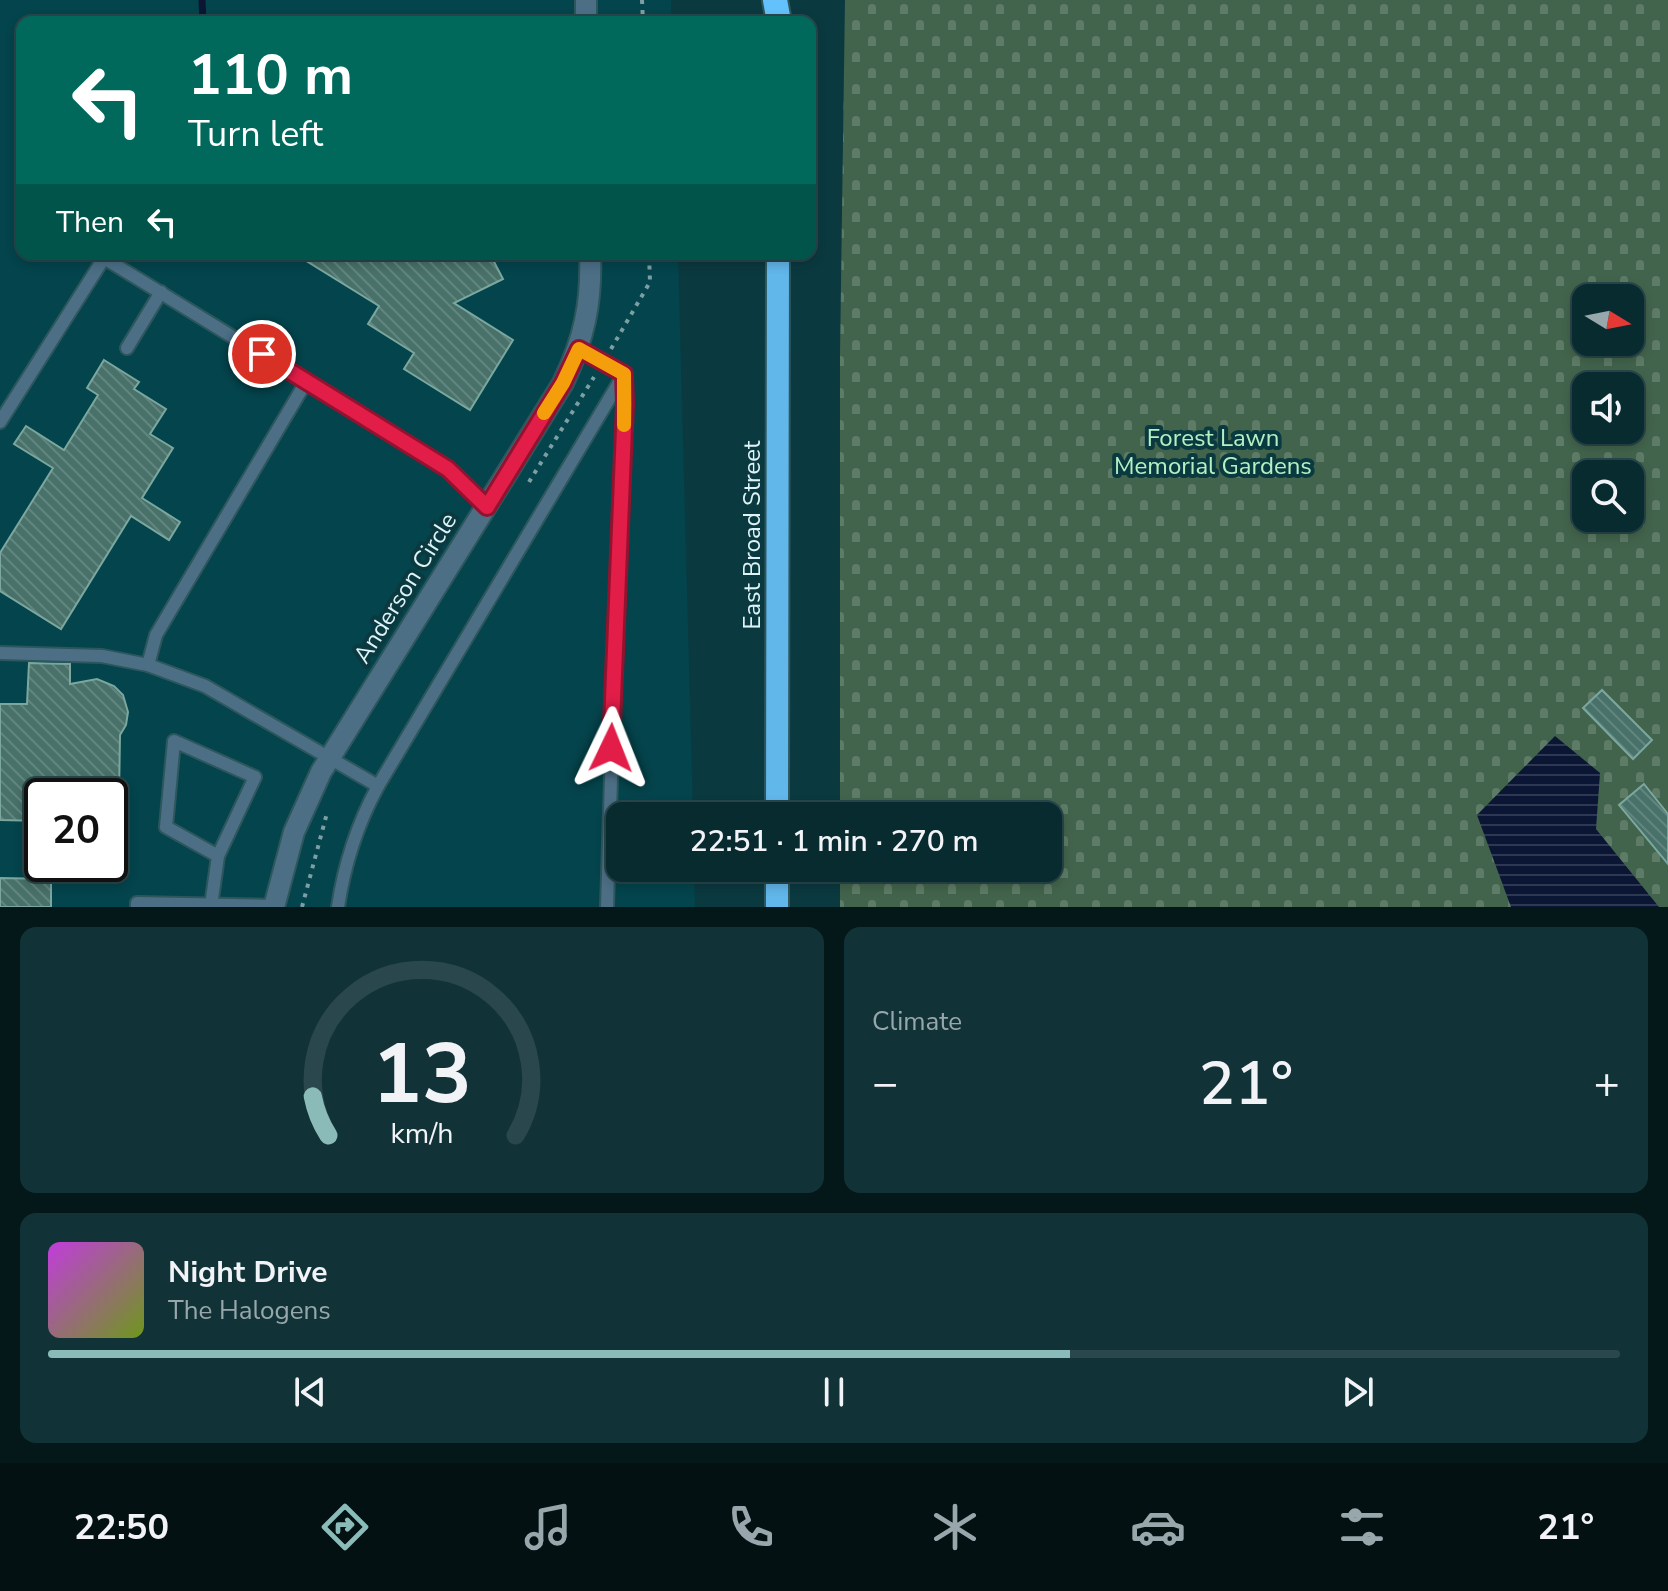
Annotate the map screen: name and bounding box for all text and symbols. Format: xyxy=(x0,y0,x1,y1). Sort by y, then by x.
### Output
text: 110 m xyxy=(188,37,353,114)
icon: left xyxy=(56,48,160,152)
text: Turn left xyxy=(188,110,323,159)
icon: left xyxy=(140,200,184,244)
text: Then xyxy=(56,202,124,243)
north arrow xyxy=(1572,284,1644,356)
map controls xyxy=(1572,284,1644,532)
pin xyxy=(228,320,296,388)
icon: arrive xyxy=(240,332,284,376)
button: sound xyxy=(1572,372,1644,444)
park label: Forest Lawn Memorial Gardens xyxy=(1114,422,1312,482)
street label: East Broad Street xyxy=(736,440,768,629)
button: search xyxy=(1572,460,1644,532)
street label: Anderson Circle xyxy=(346,507,464,669)
position arrow xyxy=(569,706,653,790)
speed limit sign: 20 xyxy=(24,778,128,882)
text: 22:51 · 1 min · 270 m xyxy=(689,821,979,862)
text: Climate xyxy=(872,1004,962,1039)
text: 13 xyxy=(372,1018,472,1131)
text: 21° xyxy=(1199,1043,1293,1125)
text: − xyxy=(872,1054,898,1114)
text: + xyxy=(1594,1054,1620,1114)
text: km/h xyxy=(391,1114,453,1153)
text: Night Drive xyxy=(168,1252,327,1293)
text: The Halogens xyxy=(168,1293,331,1328)
icon: previous xyxy=(288,1370,332,1414)
icon: pause xyxy=(812,1370,856,1414)
icon: next xyxy=(1336,1370,1380,1414)
icon: directions xyxy=(317,1499,373,1555)
icon: music xyxy=(520,1499,576,1555)
icon: phone xyxy=(723,1499,779,1555)
icon: climate xyxy=(927,1499,983,1555)
icon: car xyxy=(1130,1499,1186,1555)
icon: filters xyxy=(1334,1499,1390,1555)
text: 22:50 xyxy=(74,1503,169,1552)
text: 21° xyxy=(1537,1503,1594,1552)

